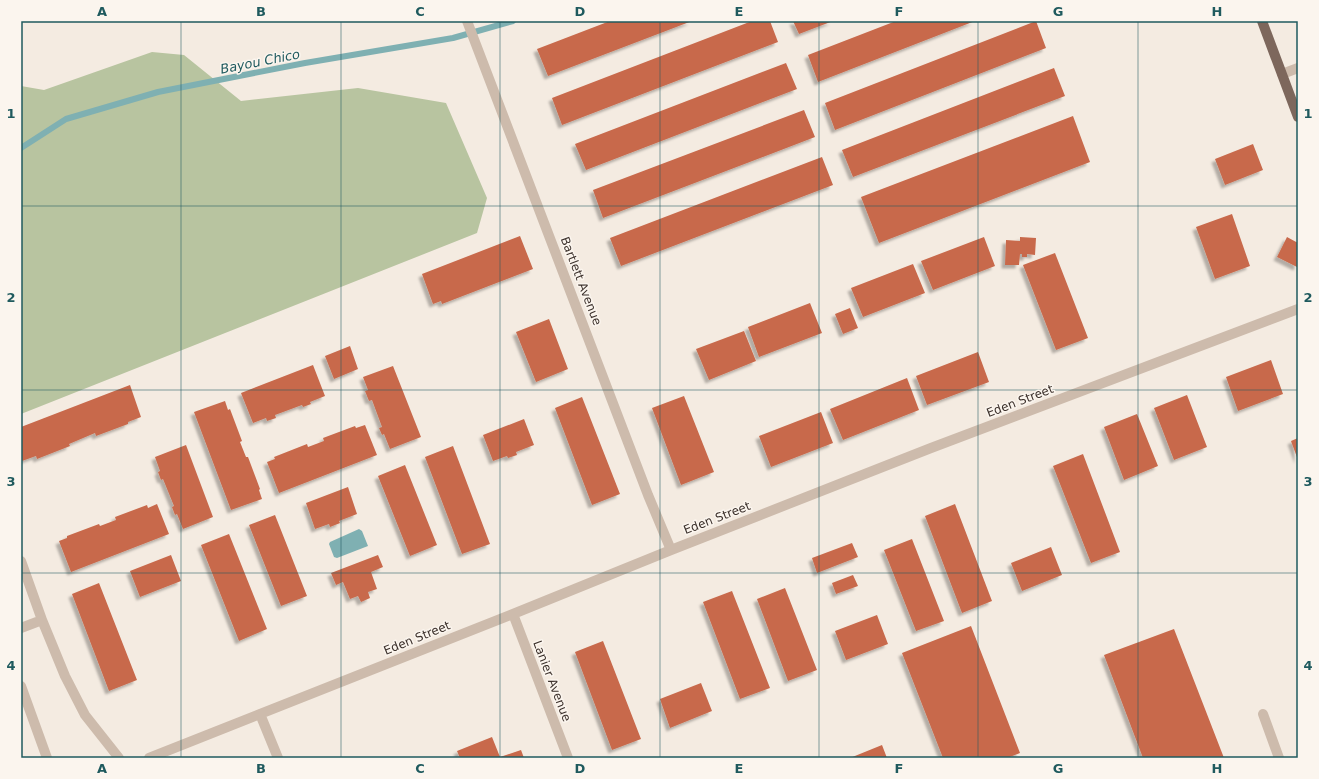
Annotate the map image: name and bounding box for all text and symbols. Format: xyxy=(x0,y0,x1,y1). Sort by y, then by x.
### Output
text: A xyxy=(97,4,107,19)
text: B xyxy=(256,4,266,19)
text: C xyxy=(415,4,425,19)
text: D xyxy=(575,4,586,19)
text: E xyxy=(735,4,743,19)
text: F xyxy=(895,4,903,19)
text: G xyxy=(1053,4,1063,19)
text: H xyxy=(1212,4,1222,19)
water label: Bayou Chico xyxy=(219,46,301,77)
text: 1 xyxy=(6,106,16,121)
text: 1 xyxy=(1303,106,1313,121)
street label: Bartlett Avenue xyxy=(558,235,604,327)
text: 2 xyxy=(6,290,16,305)
text: 2 xyxy=(1303,290,1313,305)
street label: Eden Street xyxy=(985,382,1056,420)
text: 3 xyxy=(6,474,16,489)
text: 3 xyxy=(1303,474,1313,489)
street label: Eden Street xyxy=(682,499,753,537)
street label: Eden Street xyxy=(382,618,453,658)
street label: Lanier Avenue xyxy=(530,638,574,724)
text: 4 xyxy=(6,658,16,673)
text: 4 xyxy=(1303,658,1313,673)
text: A xyxy=(97,761,107,776)
text: B xyxy=(256,761,266,776)
text: C xyxy=(415,761,425,776)
text: D xyxy=(575,761,586,776)
text: E xyxy=(735,761,743,776)
text: F xyxy=(895,761,903,776)
text: G xyxy=(1053,761,1063,776)
text: H xyxy=(1212,761,1222,776)

